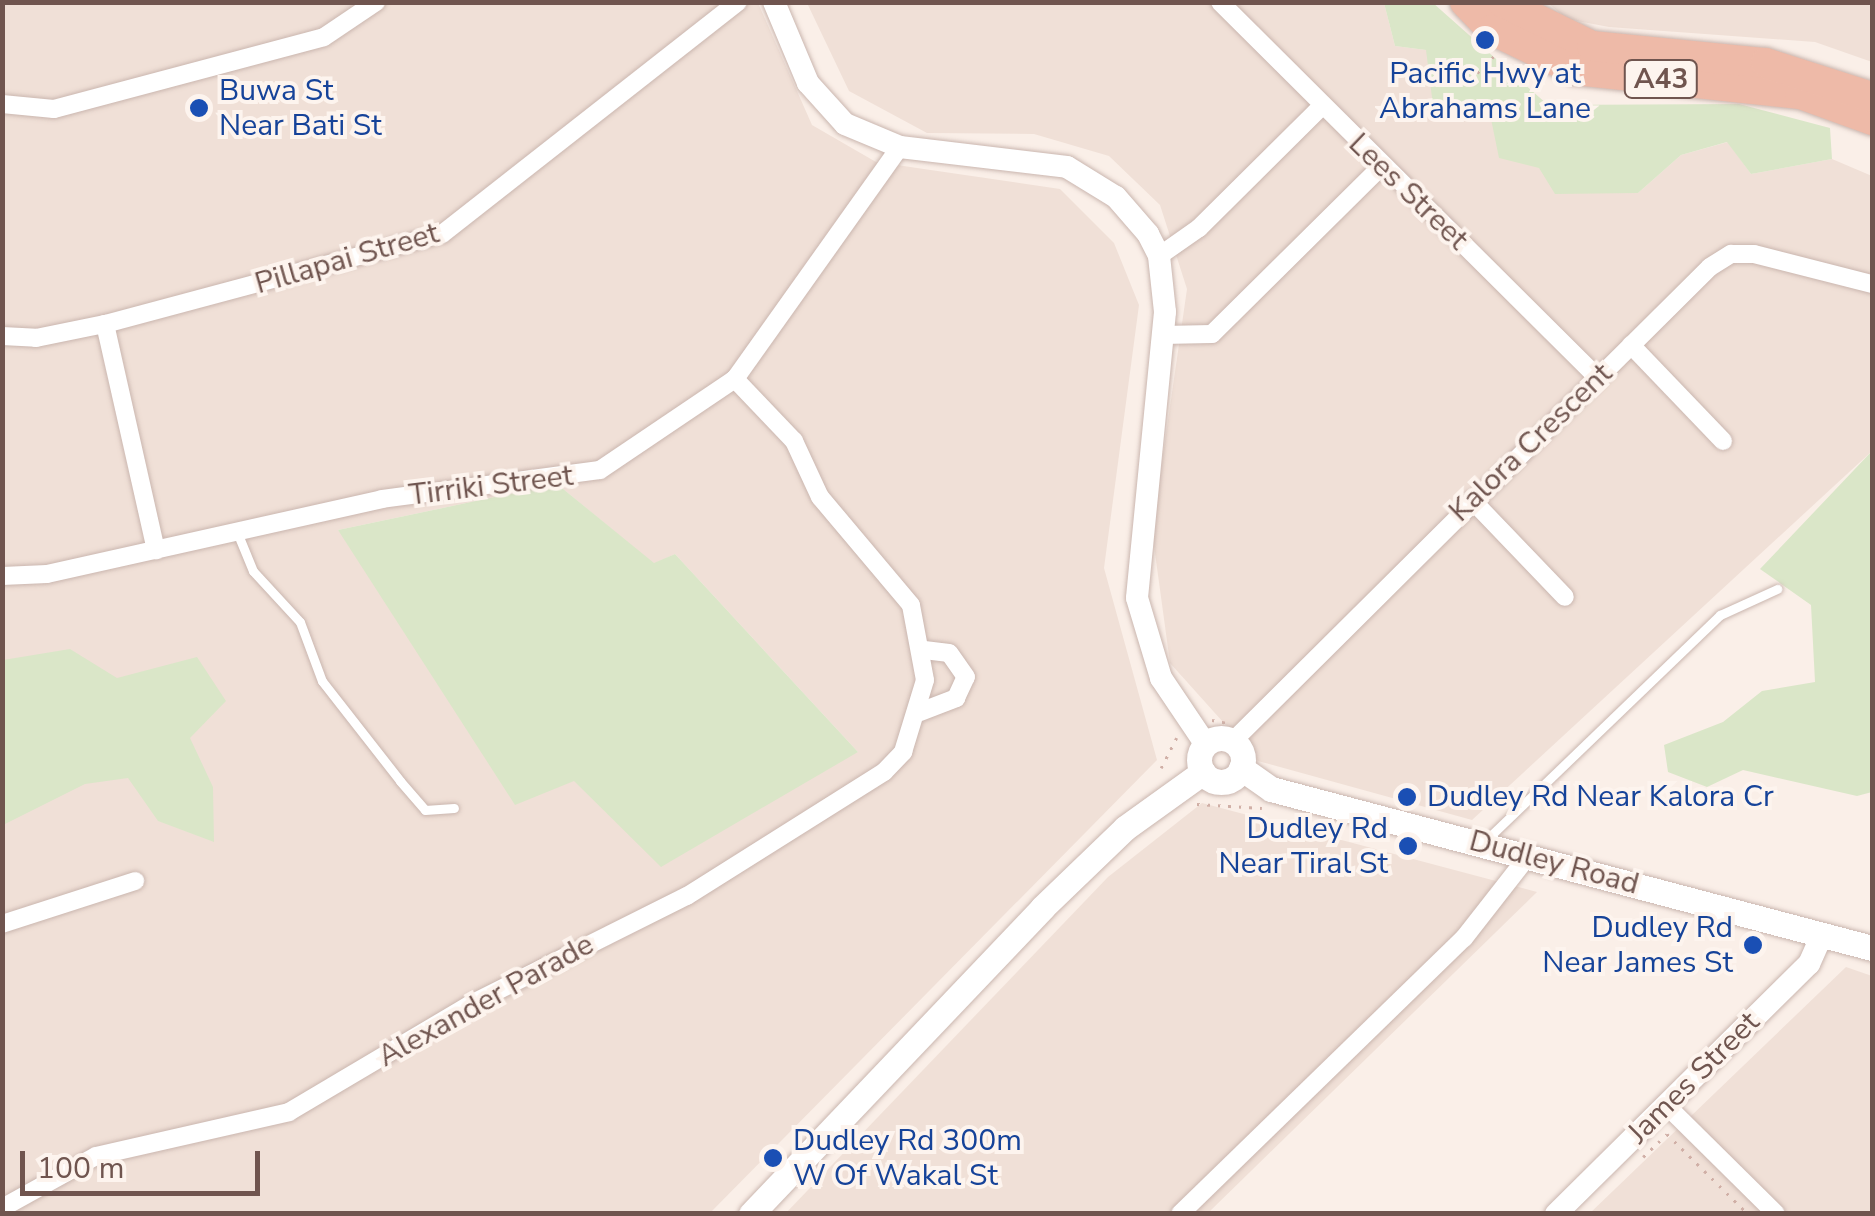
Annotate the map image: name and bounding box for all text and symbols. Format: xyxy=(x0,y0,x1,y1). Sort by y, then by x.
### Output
marker: Pacific Hwy at Abrahams Lane xyxy=(1474,29,1496,51)
place label: Pacific Hwy at Abrahams Lane xyxy=(1379,56,1591,126)
road number: A43 xyxy=(1624,56,1698,102)
place label: Buwa St Near Bati St xyxy=(219,73,382,144)
marker: Buwa St Near Bati St xyxy=(188,97,210,119)
street label: Lees Street xyxy=(1341,126,1475,258)
street label: Pillapai Street xyxy=(251,216,443,302)
street label: Kalora Crescent xyxy=(1442,356,1620,530)
street label: Tirriki Street xyxy=(407,458,575,514)
place label: Dudley Rd Near Kalora Cr xyxy=(1427,779,1774,815)
marker: Dudley Rd Near Kalora Cr xyxy=(1396,786,1418,808)
place label: Dudley Rd Near Tiral St xyxy=(1218,811,1388,882)
street label: Dudley Road xyxy=(1465,823,1643,903)
marker: Dudley Rd Near Tiral St xyxy=(1397,835,1419,857)
place label: Dudley Rd Near James St xyxy=(1542,910,1733,980)
street label: Alexander Parade xyxy=(372,927,600,1075)
marker: Dudley Rd Near James St xyxy=(1742,934,1764,956)
street label: James Street xyxy=(1621,1005,1767,1151)
place label: Dudley Rd 300m W Of Wakal St xyxy=(793,1123,1022,1194)
scale bar xyxy=(25,1131,265,1193)
marker: Dudley Rd 300m W Of Wakal St xyxy=(762,1147,784,1169)
text: 100 m xyxy=(37,1148,124,1189)

